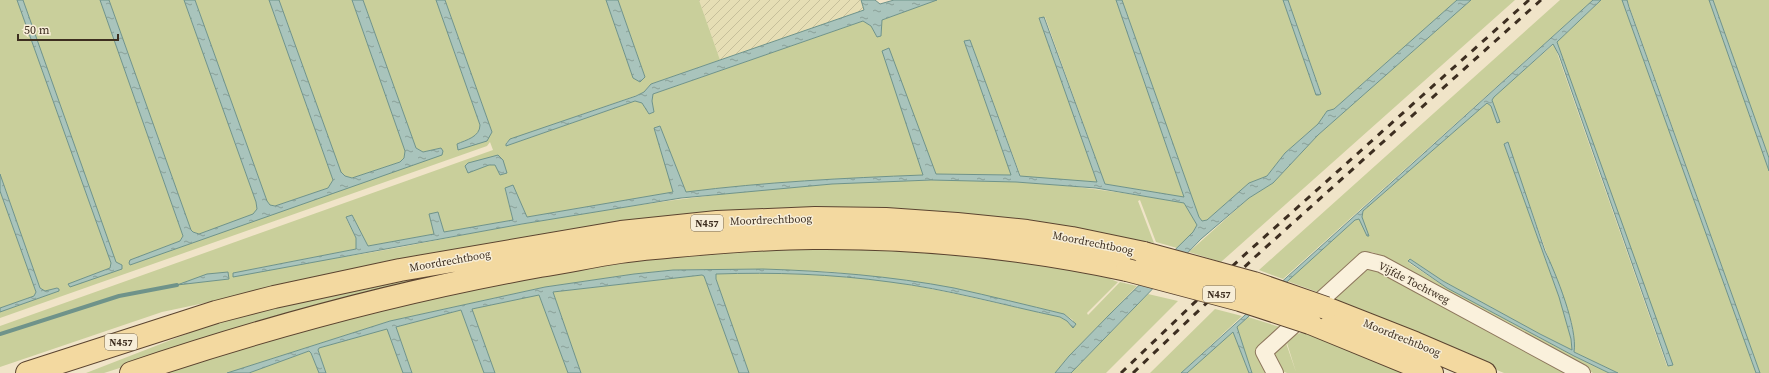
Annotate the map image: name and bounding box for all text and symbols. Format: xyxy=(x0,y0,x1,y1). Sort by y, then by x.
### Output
scale bar xyxy=(18,16,118,42)
text: 50 m xyxy=(24,22,50,38)
street label: Moordrechtboog xyxy=(730,211,813,229)
road number: N457 xyxy=(691,215,723,231)
street label: Moordrechtboog xyxy=(1051,228,1135,258)
street label: Moordrechtboog xyxy=(408,246,492,276)
street label: Vijfde Tochtweg xyxy=(1376,259,1453,308)
road number: N457 xyxy=(1203,286,1235,302)
street label: Moordrechtboog xyxy=(1361,316,1443,360)
road number: N457 xyxy=(105,334,137,350)

